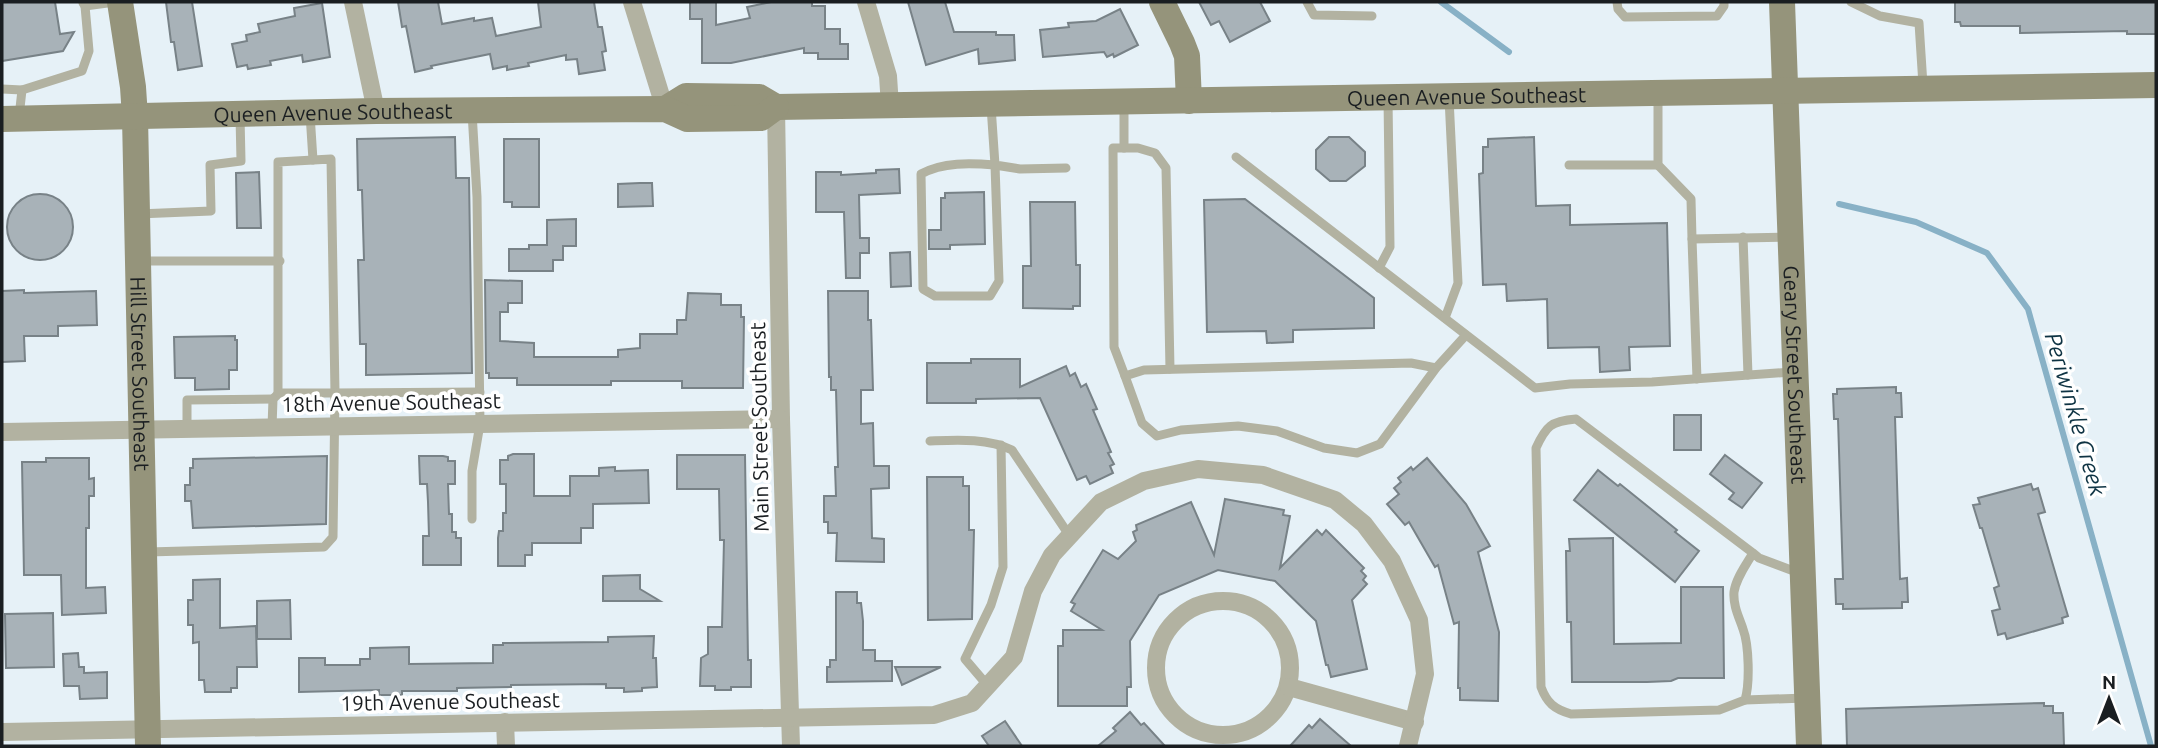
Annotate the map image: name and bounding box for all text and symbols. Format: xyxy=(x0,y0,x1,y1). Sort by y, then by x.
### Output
street label: Queen Avenue Southeast xyxy=(1347,82,1586,110)
street label: Queen Avenue Southeast xyxy=(213,98,453,126)
street label: Geary Street Southeast xyxy=(1780,265,1811,484)
street label: Hill Street Southeast xyxy=(126,276,154,471)
street label: Main Street Southeast xyxy=(745,322,773,532)
water label: Periwinkle Creek xyxy=(2041,329,2111,499)
street label: 18th Avenue Southeast xyxy=(281,388,501,416)
north arrow xyxy=(2074,664,2144,734)
text: N xyxy=(2102,671,2116,693)
street label: 19th Avenue Southeast xyxy=(340,687,560,715)

